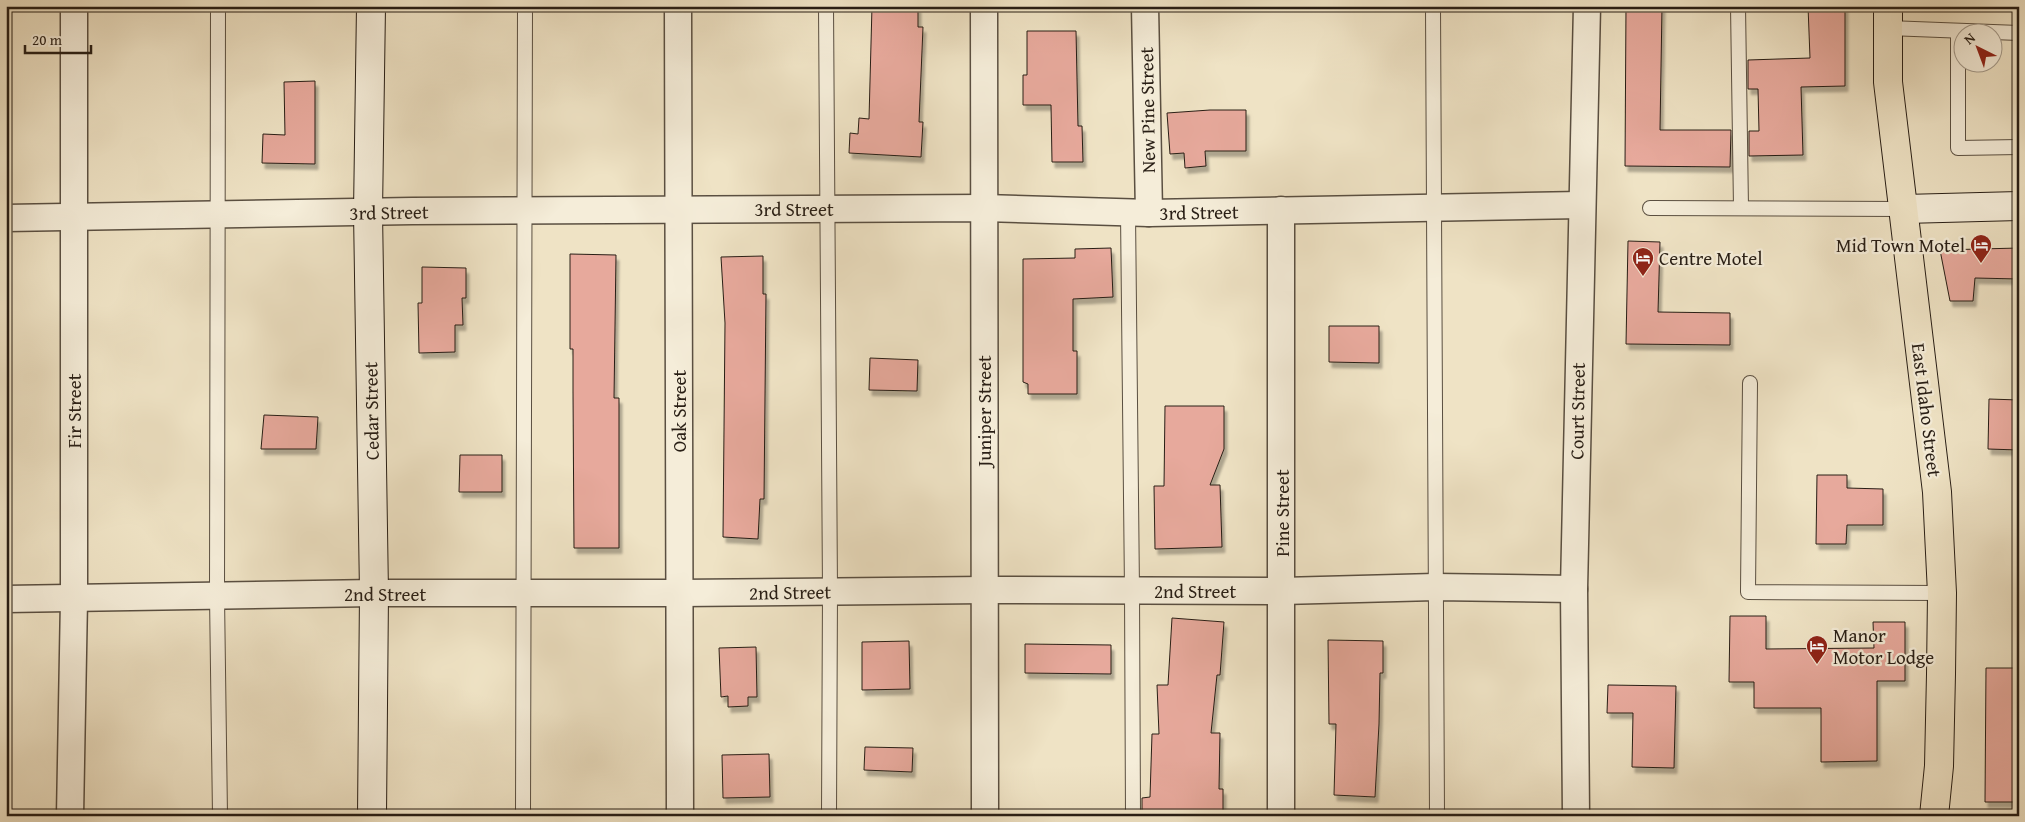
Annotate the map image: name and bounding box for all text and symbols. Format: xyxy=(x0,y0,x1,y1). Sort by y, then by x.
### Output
scale bar xyxy=(25,22,91,54)
north arrow xyxy=(1952,22,2002,72)
text: N xyxy=(1959,27,1980,49)
text: 20 m xyxy=(32,29,63,50)
street label: New Pine Street xyxy=(1132,46,1162,173)
street label: 3rd Street xyxy=(754,195,834,223)
street label: 3rd Street xyxy=(349,197,429,227)
street label: 3rd Street xyxy=(1159,197,1239,227)
place label: Mid Town Motel xyxy=(1836,231,1965,259)
hotel icon: Mid Town Motel xyxy=(1969,233,1993,264)
place label: Centre Motel xyxy=(1659,244,1763,272)
hotel icon: Centre Motel xyxy=(1631,246,1655,277)
street label: East Idaho Street xyxy=(1905,341,1949,479)
street label: Juniper Street xyxy=(970,355,998,469)
street label: Cedar Street xyxy=(356,361,386,460)
street label: Court Street xyxy=(1562,362,1592,460)
street label: Oak Street xyxy=(665,369,693,452)
street label: Fir Street xyxy=(60,373,88,448)
street label: Pine Street xyxy=(1268,469,1296,557)
street label: 2nd Street xyxy=(749,577,832,607)
street label: 2nd Street xyxy=(1154,577,1236,605)
street label: 2nd Street xyxy=(344,580,426,608)
place label: Manor Motor Lodge xyxy=(1833,621,1934,671)
hotel icon: Manor Motor Lodge xyxy=(1805,634,1829,665)

